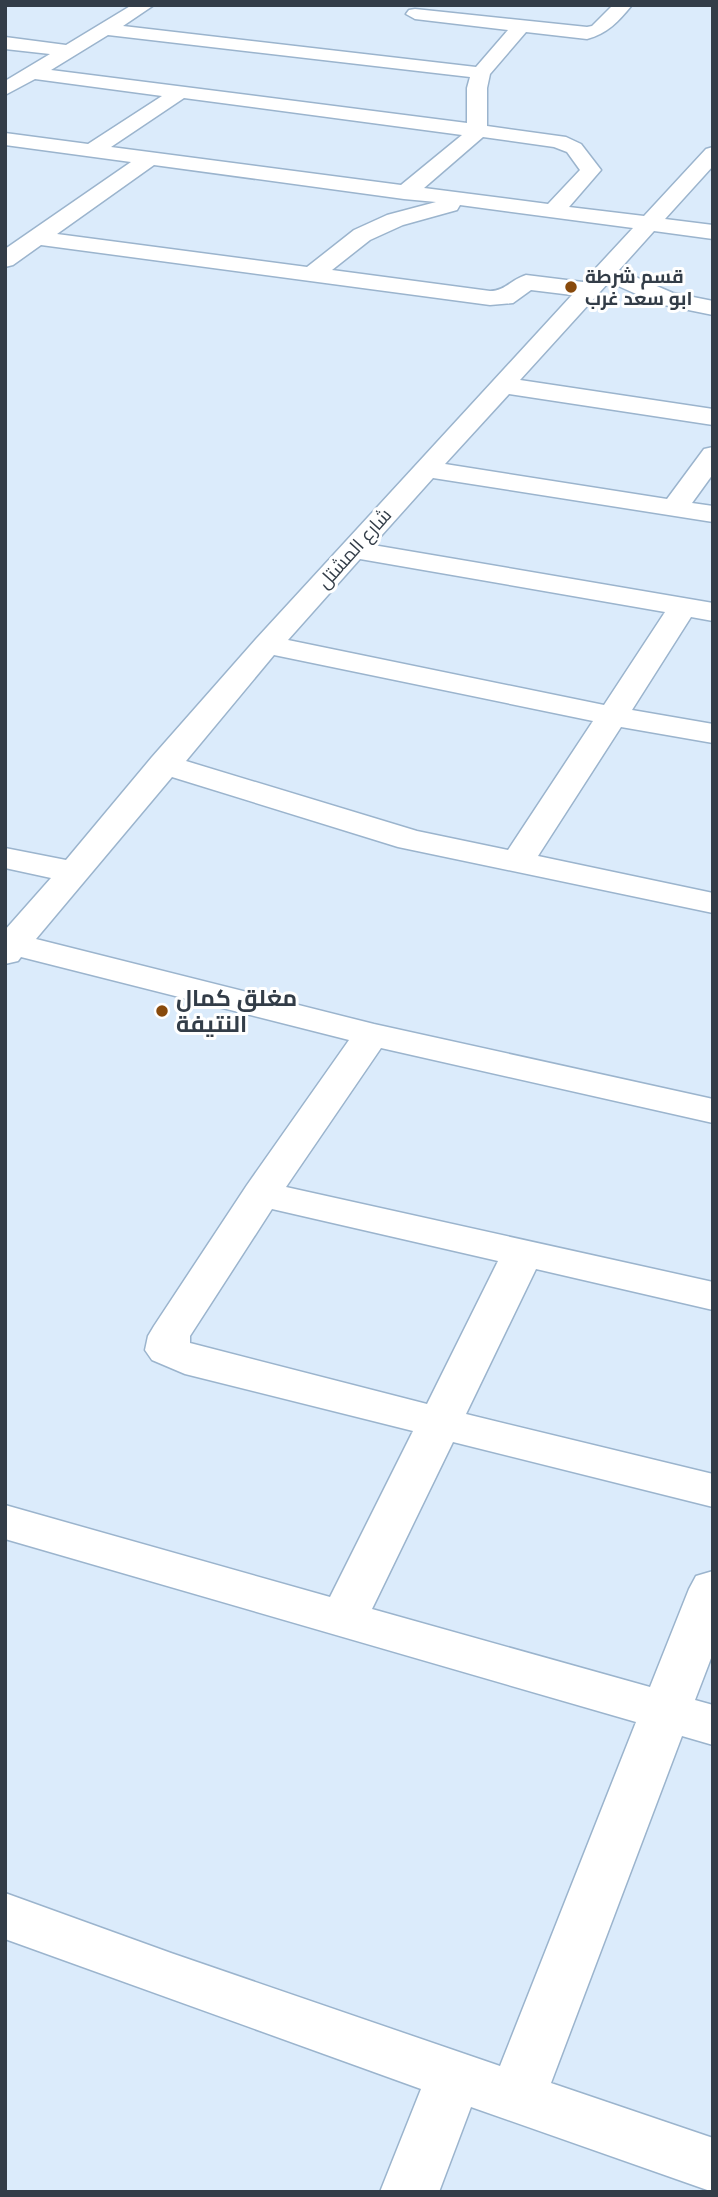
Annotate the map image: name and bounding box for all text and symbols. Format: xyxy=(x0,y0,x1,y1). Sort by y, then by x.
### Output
place label: قسم شرطة ابو سعد غرب xyxy=(585,266,692,310)
marker: قسم شرطة ابو سعد غرب xyxy=(563,279,579,295)
street label: شارع المشتل xyxy=(313,504,398,594)
place label: مغلق كمال النتيفة xyxy=(176,986,297,1037)
marker: مغلق كمال النتيفة xyxy=(154,1003,170,1019)

